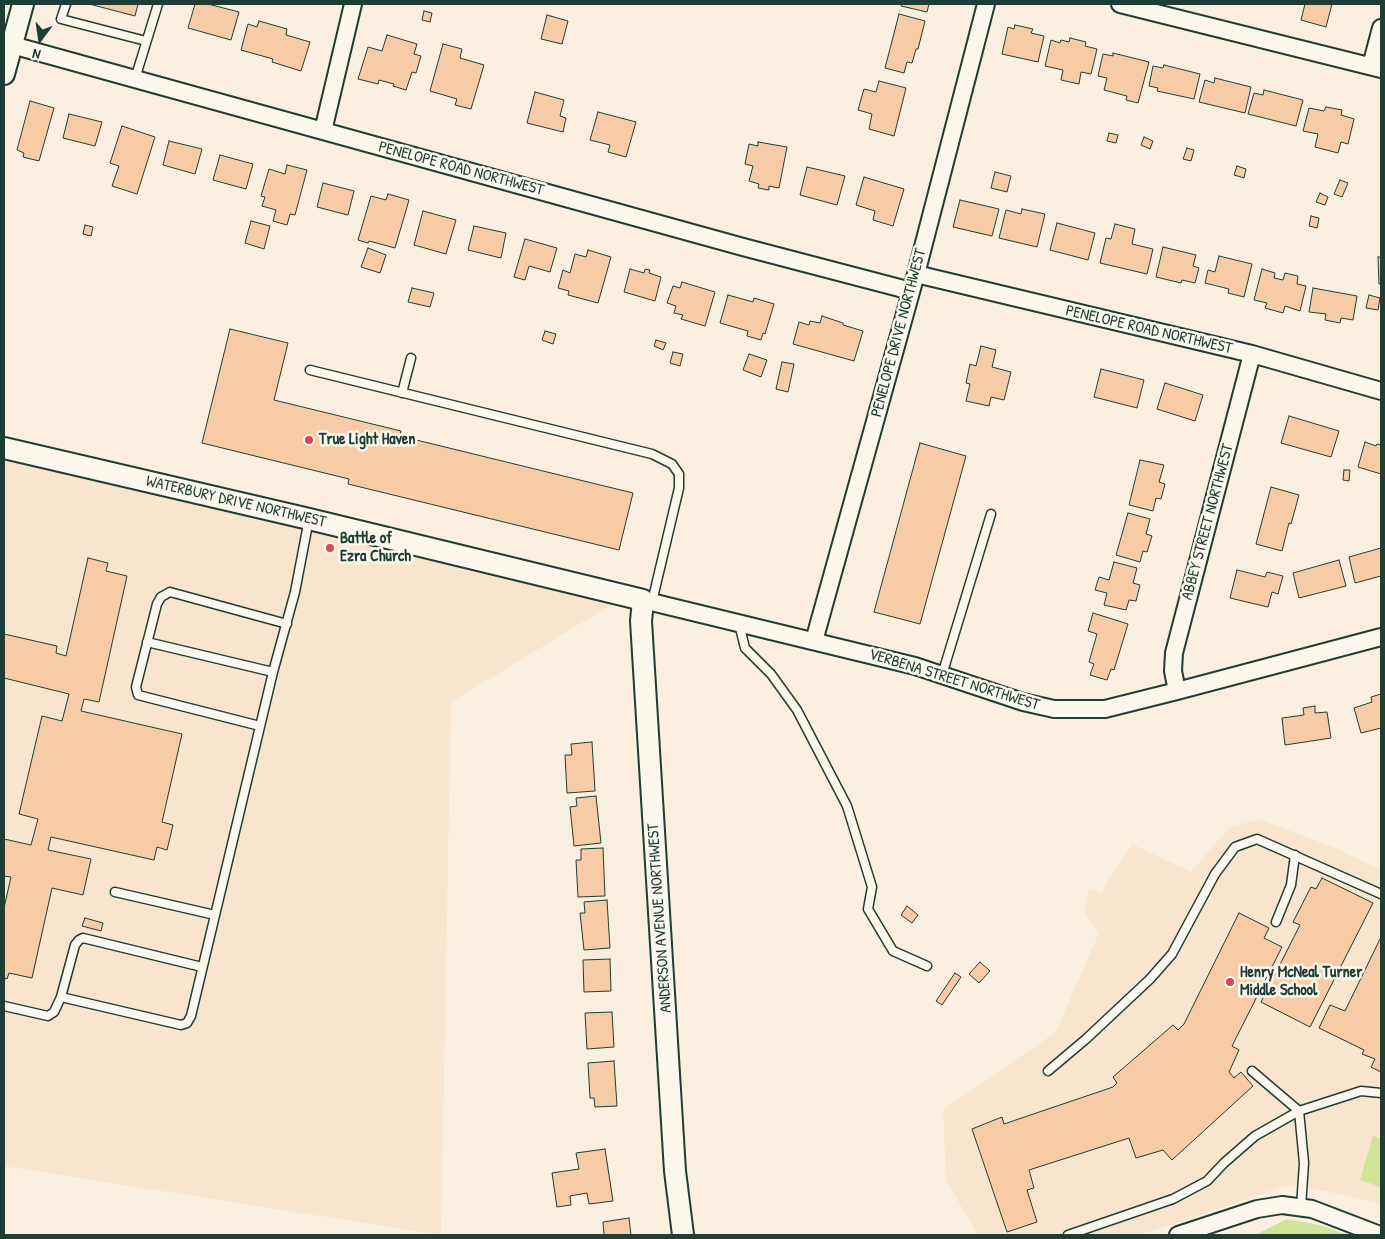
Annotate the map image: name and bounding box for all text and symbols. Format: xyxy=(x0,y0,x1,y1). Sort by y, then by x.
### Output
north arrow xyxy=(15,15,65,65)
text: N xyxy=(30,45,42,65)
street label: PENELOPE ROAD NORTHWEST xyxy=(376,138,546,200)
street label: PENELOPE DRIVE NORTHWEST xyxy=(867,247,931,419)
street label: PENELOPE ROAD NORTHWEST xyxy=(1064,301,1234,359)
place label: True Light Haven xyxy=(319,430,415,450)
marker: True Light Haven xyxy=(303,434,315,446)
street label: ABBEY STREET NORTHWEST xyxy=(1178,442,1238,602)
street label: WATERBURY DRIVE NORTHWEST xyxy=(144,472,328,532)
place label: Battle of Ezra Church xyxy=(340,529,411,567)
marker: Battle of Ezra Church xyxy=(324,542,336,554)
street label: VERBENA STREET NORTHWEST xyxy=(866,645,1042,715)
street label: ANDERSON AVENUE NORTHWEST xyxy=(644,823,676,1013)
place label: Henry McNeal Turner Middle School xyxy=(1240,963,1362,1001)
marker: Henry McNeal Turner Middle School xyxy=(1224,976,1236,988)

